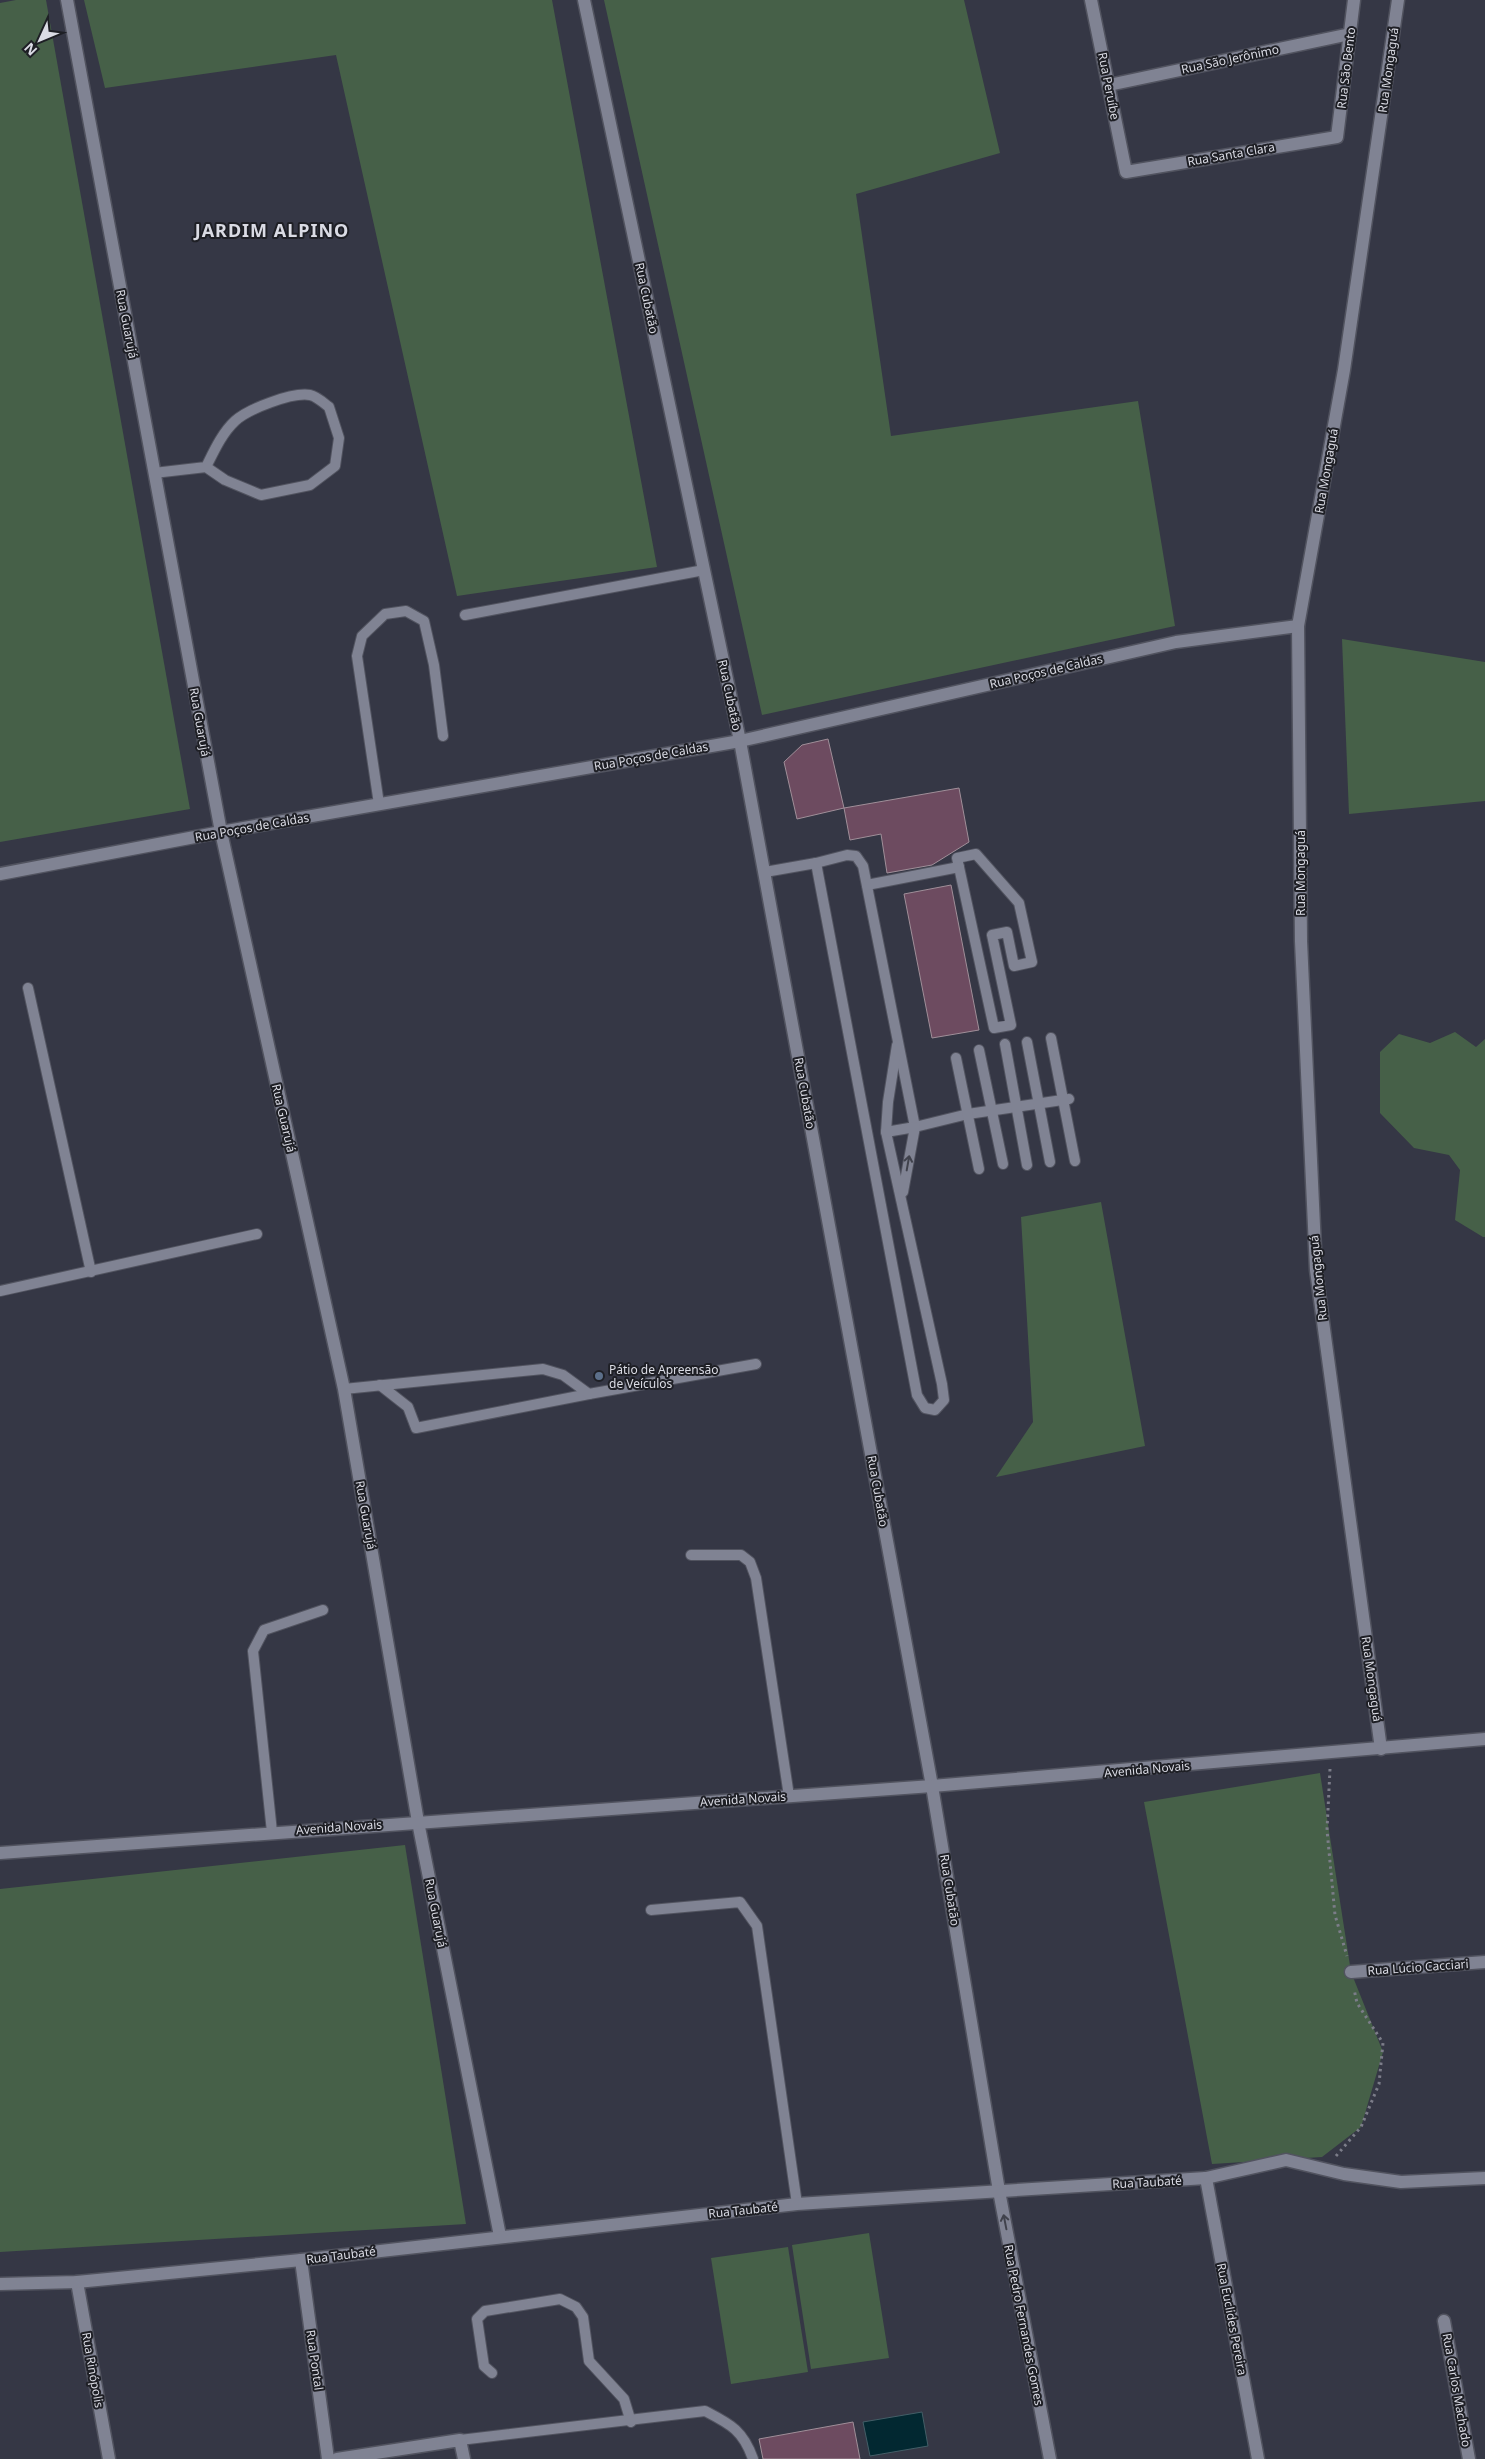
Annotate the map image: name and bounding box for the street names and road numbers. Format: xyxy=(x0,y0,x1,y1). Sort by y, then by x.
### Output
street label: Rua São Bento xyxy=(1333,26,1359,110)
street label: Rua Mongaguá xyxy=(1374,26,1402,114)
street label: Rua São Jerônimo xyxy=(1180,40,1280,78)
street label: Rua Peruíbe xyxy=(1094,51,1124,121)
street label: Rua Santa Clara xyxy=(1186,138,1276,170)
street label: Rua Cubatão xyxy=(631,261,663,335)
street label: Rua Guarujá xyxy=(112,288,142,360)
street label: Rua Mongaguá xyxy=(1310,427,1342,515)
street label: Rua Poços de Caldas xyxy=(988,650,1105,692)
street label: Rua Cubatão xyxy=(714,658,746,732)
street label: Rua Guarujá xyxy=(186,686,214,758)
street label: Rua Poços de Caldas xyxy=(593,738,710,774)
street label: Rua Poços de Caldas xyxy=(194,809,311,845)
street label: Rua Mongaguá xyxy=(1292,830,1309,916)
street label: Rua Cubatão xyxy=(790,1056,820,1130)
street label: Rua Guarujá xyxy=(268,1082,300,1154)
street label: Rua Mongaguá xyxy=(1305,1234,1331,1322)
street label: Rua Cubatão xyxy=(863,1454,893,1528)
street label: Rua Guarujá xyxy=(352,1479,380,1551)
street label: Rua Mongaguá xyxy=(1358,1635,1386,1723)
street label: Avenida Novais xyxy=(1103,1757,1191,1781)
street label: Avenida Novais xyxy=(699,1788,787,1810)
street label: Avenida Novais xyxy=(295,1816,383,1838)
street label: Rua Cubatão xyxy=(936,1853,964,1927)
street label: Rua Guarujá xyxy=(421,1877,451,1949)
street label: Rua Lúcio Cacciari xyxy=(1367,1955,1469,1979)
street label: Rua Taubaté xyxy=(1112,2172,1183,2192)
street label: Rua Taubaté xyxy=(707,2198,779,2222)
street label: Rua Taubaté xyxy=(305,2242,377,2268)
street label: Rua Pedro Fernandes Gomes xyxy=(1000,2243,1048,2407)
street label: Rua Euclides Pereira xyxy=(1213,2261,1251,2377)
street label: Rua Pontal xyxy=(302,2329,328,2391)
street label: Rua Rinópolis xyxy=(78,2331,108,2409)
street label: Rua Carlos Machado xyxy=(1439,2332,1475,2448)

